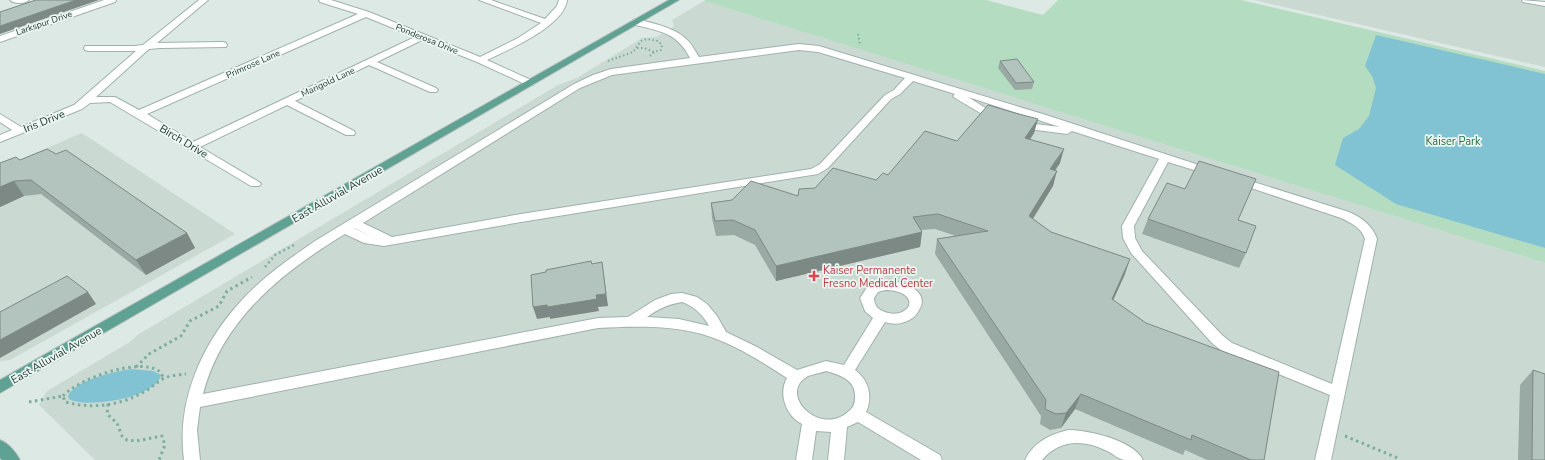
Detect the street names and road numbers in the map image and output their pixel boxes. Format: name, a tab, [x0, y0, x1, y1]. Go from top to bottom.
street label: Larkspur Drive	[14, 8, 74, 38]
street label: Ponderosa Drive	[394, 21, 460, 57]
street label: Primrose Lane	[224, 47, 282, 81]
street label: Marigold Lane	[299, 64, 357, 100]
street label: Iris Drive	[21, 106, 67, 137]
street label: Birch Drive	[157, 121, 211, 162]
street label: East Alluvial Avenue	[289, 162, 385, 227]
street label: East Alluvial Avenue	[8, 323, 104, 388]

